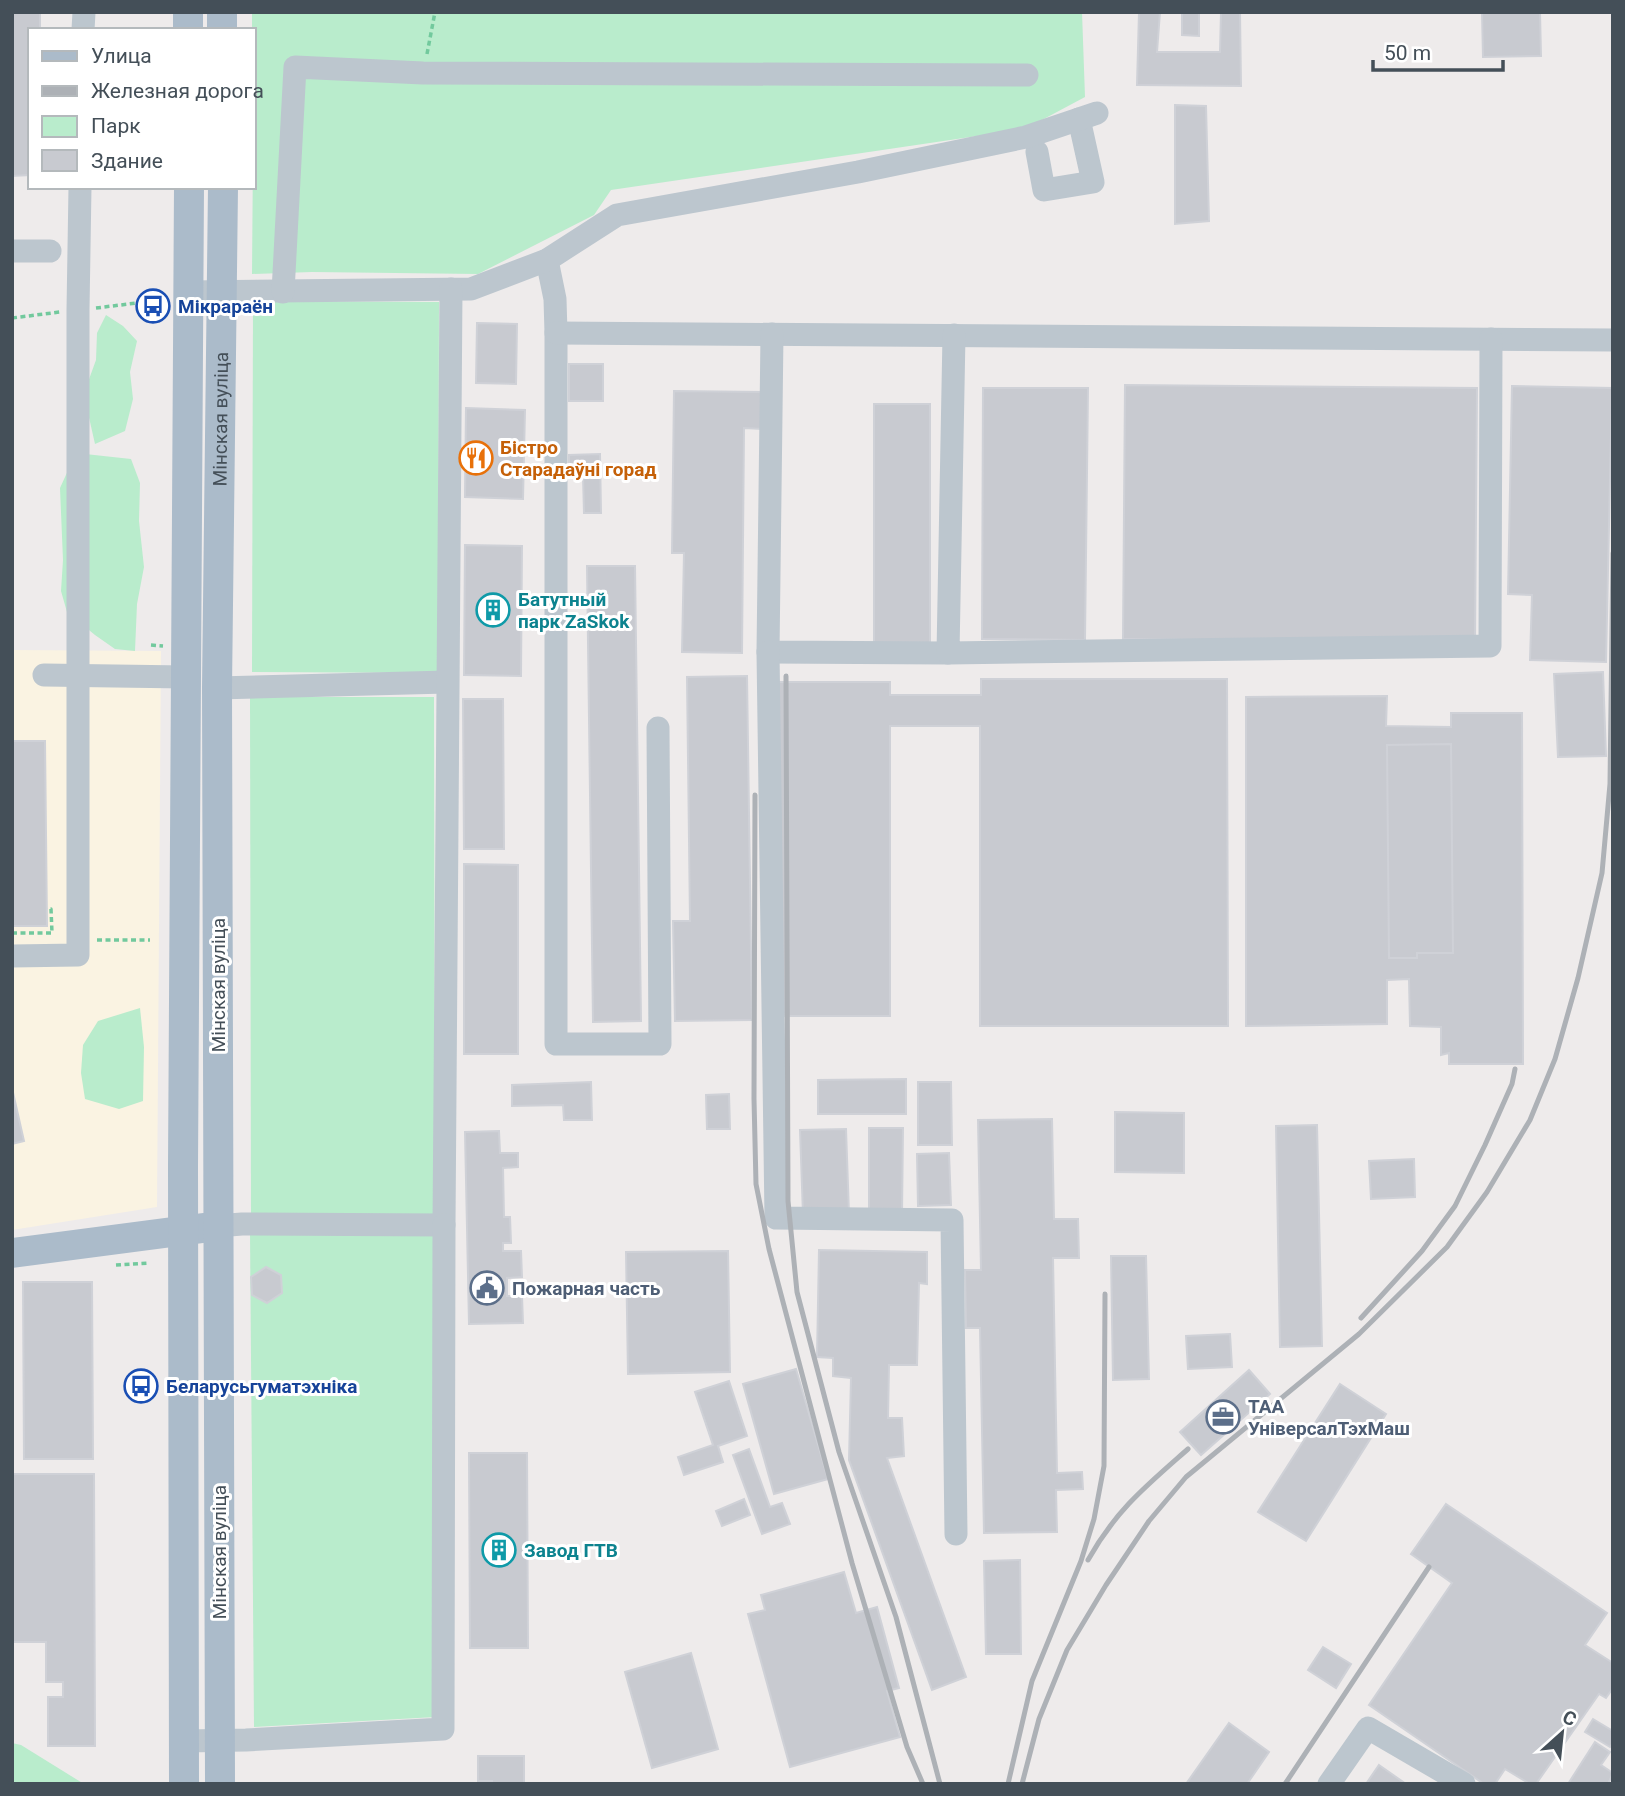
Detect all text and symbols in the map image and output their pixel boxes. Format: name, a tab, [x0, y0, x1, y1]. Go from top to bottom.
legend	[28, 28, 256, 189]
scale bar	[1373, 28, 1502, 72]
text: 50 m	[1384, 41, 1431, 65]
text: Улица	[91, 44, 152, 68]
text: Железная дорога	[91, 79, 264, 103]
text: Парк	[91, 114, 141, 138]
text: Здание	[91, 149, 163, 173]
bus stop icon: Мікрараён	[134, 287, 172, 325]
place label: Мікрараён	[178, 295, 273, 318]
street label: Мінская вуліца	[208, 352, 233, 486]
place label: Бістро Старадаўні горад	[500, 436, 656, 481]
restaurant icon: Бістро Старадаўні горад	[457, 439, 495, 477]
place label: Батутный парк ZaSkok	[518, 588, 630, 633]
building icon: Батутный парк ZaSkok	[474, 591, 512, 629]
street label: Мінская вуліца	[207, 918, 230, 1052]
public building icon: Пожарная часть	[468, 1269, 506, 1307]
place label: Пожарная часть	[512, 1277, 661, 1300]
bus stop icon: Беларусьгуматэхніка	[122, 1367, 160, 1405]
place label: Беларусьгуматэхніка	[166, 1375, 357, 1398]
place label: ТАА УніверсалТэхМаш	[1248, 1395, 1410, 1440]
office icon: ТАА УніверсалТэхМаш	[1204, 1398, 1242, 1436]
street label: Мінская вуліца	[208, 1485, 231, 1619]
building icon: Завод ГТВ	[480, 1531, 518, 1569]
place label: Завод ГТВ	[524, 1539, 618, 1562]
north arrow	[1527, 1698, 1597, 1768]
text: С	[1559, 1705, 1580, 1731]

